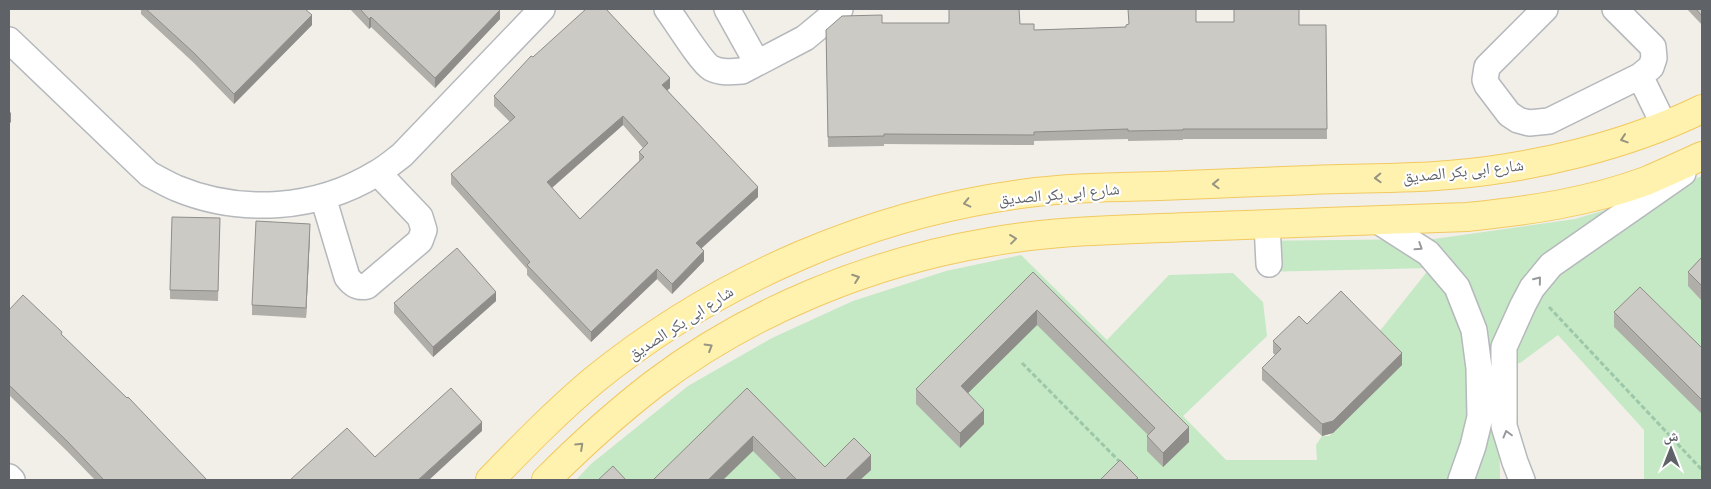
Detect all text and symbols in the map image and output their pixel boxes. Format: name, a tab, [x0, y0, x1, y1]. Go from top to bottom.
one-way arrow	[1621, 133, 1629, 143]
street label: شارع ابى بكر الصديق	[1402, 154, 1525, 188]
one-way arrow	[1374, 172, 1382, 183]
street label: شارع ابى بكر الصديق	[998, 178, 1121, 210]
one-way arrow	[1212, 178, 1220, 189]
one-way arrow	[963, 197, 972, 208]
one-way arrow	[1009, 234, 1017, 245]
one-way arrow	[1414, 241, 1423, 250]
one-way arrow	[851, 274, 859, 284]
one-way arrow	[1533, 277, 1542, 286]
street label: شارع ابى بكر الصديق	[624, 281, 737, 365]
one-way arrow	[704, 344, 713, 354]
north arrow	[1646, 424, 1696, 474]
text: ش	[1664, 427, 1679, 445]
one-way arrow	[1502, 430, 1512, 439]
one-way arrow	[575, 443, 584, 452]

